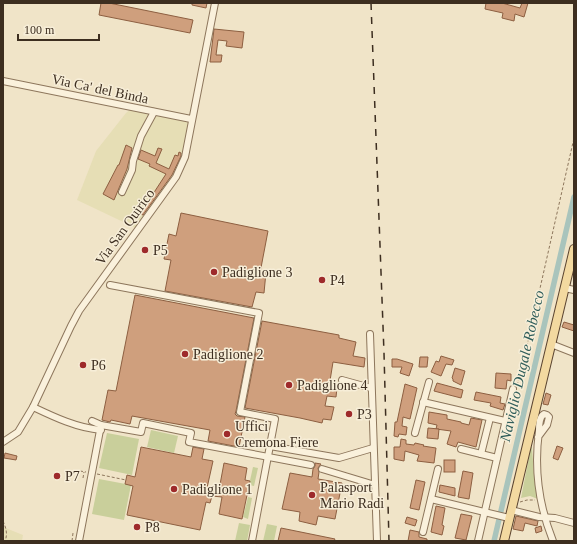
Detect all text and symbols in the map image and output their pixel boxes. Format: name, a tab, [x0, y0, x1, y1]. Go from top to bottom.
scale bar	[18, 16, 99, 42]
text: 100 m	[24, 23, 55, 37]
street label: Via Ca' del Binda	[50, 71, 150, 107]
street label: Via San Quirico	[92, 186, 158, 268]
place label: P5	[153, 243, 168, 258]
marker: P5	[140, 245, 150, 255]
place label: Padiglione 3	[222, 265, 292, 280]
marker: Padiglione 3	[209, 267, 219, 277]
place label: P4	[330, 273, 345, 288]
marker: P4	[317, 275, 327, 285]
water label: Naviglio Dugale Robecco	[497, 288, 547, 444]
place label: Padiglione 2	[193, 347, 263, 362]
marker: Padiglione 2	[180, 349, 190, 359]
place label: P6	[91, 358, 106, 373]
marker: P6	[78, 360, 88, 370]
place label: Padiglione 4	[297, 378, 367, 393]
marker: Padiglione 4	[284, 380, 294, 390]
place label: P3	[357, 407, 372, 422]
marker: P3	[344, 409, 354, 419]
place label: Uffici Cremona Fiere	[235, 419, 319, 450]
marker: Uffici Cremona Fiere	[222, 429, 232, 439]
place label: P7	[65, 469, 80, 484]
marker: P7	[52, 471, 62, 481]
place label: Palasport Mario Radi	[320, 480, 384, 511]
place label: Padiglione 1	[182, 482, 252, 497]
marker: Padiglione 1	[169, 484, 179, 494]
marker: Palasport Mario Radi	[307, 490, 317, 500]
place label: P8	[145, 520, 160, 535]
marker: P8	[132, 522, 142, 532]

